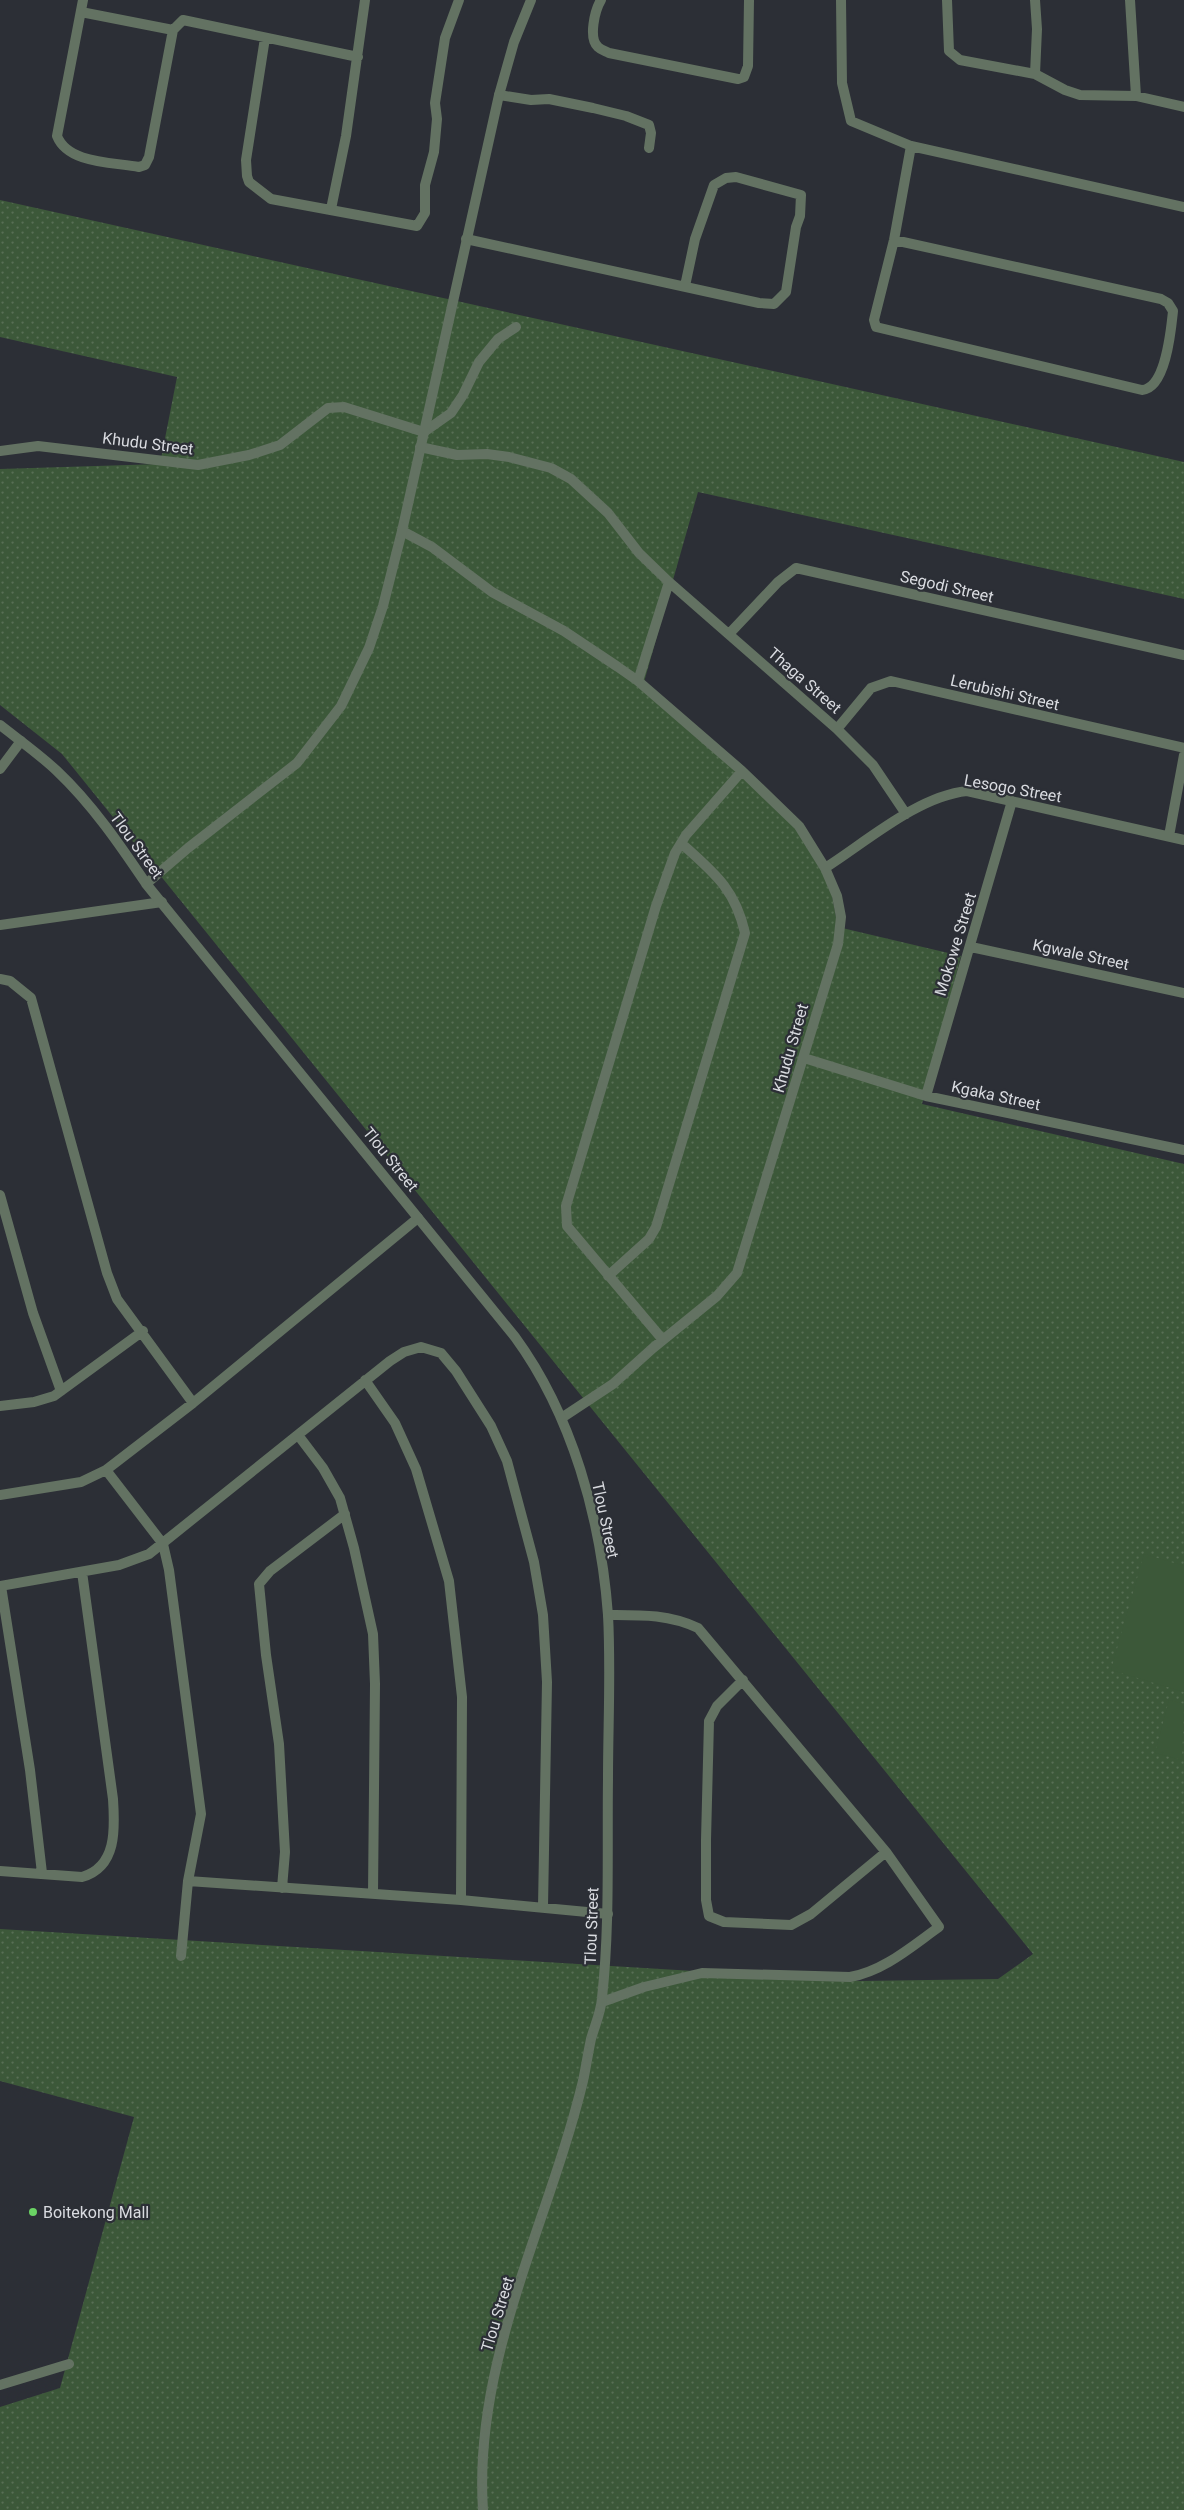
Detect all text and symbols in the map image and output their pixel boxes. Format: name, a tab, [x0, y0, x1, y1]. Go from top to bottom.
street label: Khudu Street	[101, 428, 195, 459]
street label: Segodi Street	[898, 567, 995, 606]
street label: Thaga Street	[764, 643, 845, 717]
street label: Lerubishi Street	[948, 671, 1061, 714]
street label: Lesogo Street	[963, 771, 1063, 806]
street label: Tlou Street	[106, 808, 167, 882]
street label: Mokowe Street	[931, 890, 980, 998]
street label: Kgwale Street	[1031, 935, 1131, 974]
street label: Khudu Street	[769, 1001, 812, 1095]
street label: Kgaka Street	[950, 1077, 1042, 1114]
street label: Tlou Street	[359, 1123, 422, 1195]
street label: Tlou Street	[588, 1480, 623, 1560]
street label: Tlou Street	[581, 1887, 602, 1965]
place label: Boitekong Mall	[43, 2203, 149, 2222]
marker: Boitekong Mall	[27, 2206, 39, 2218]
street label: Tlou Street	[477, 2274, 518, 2354]

